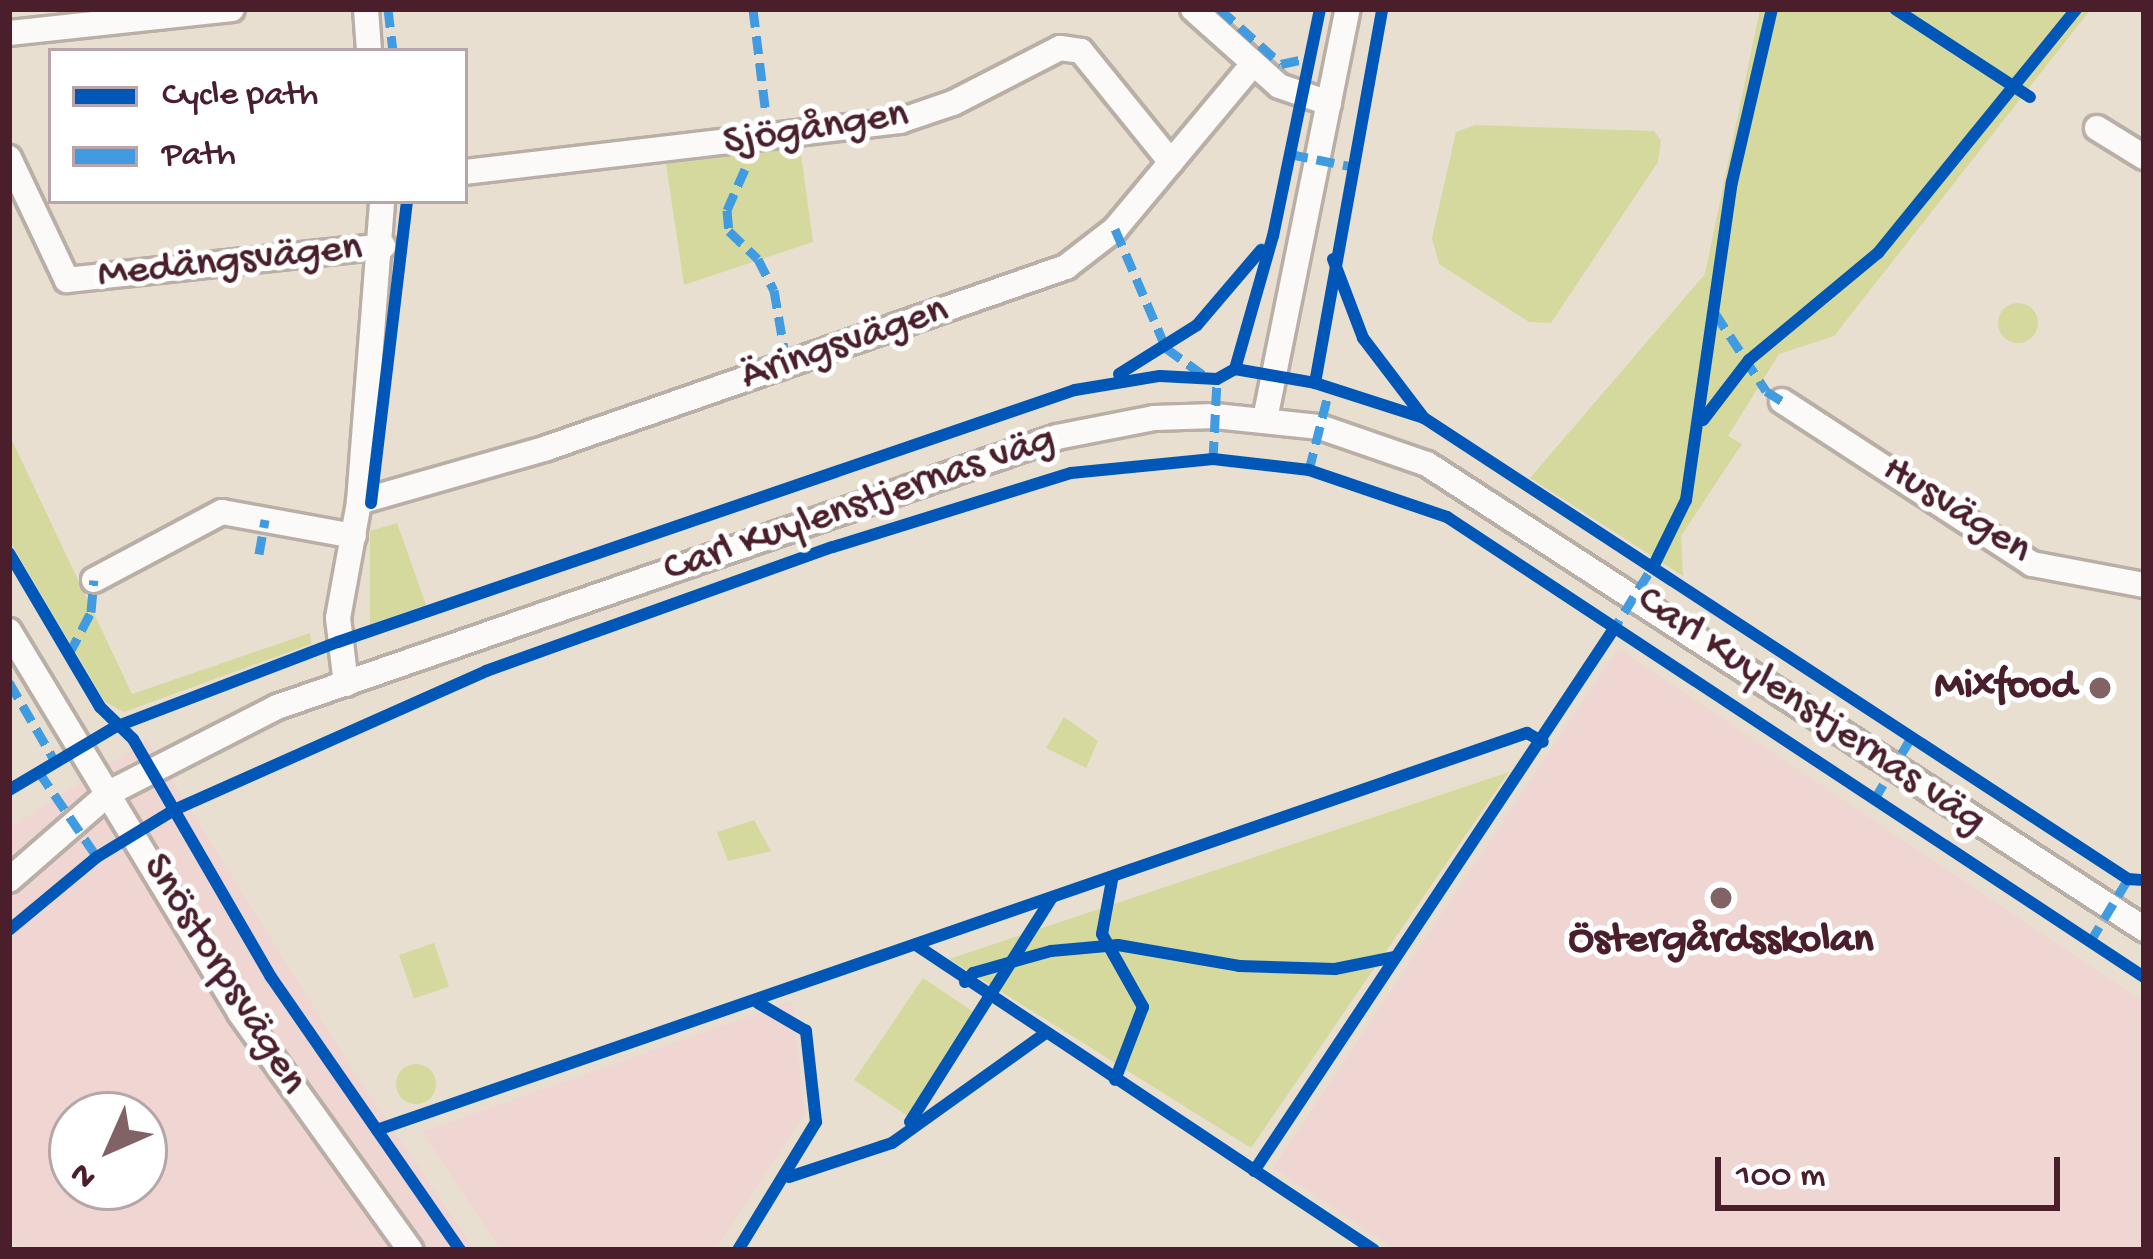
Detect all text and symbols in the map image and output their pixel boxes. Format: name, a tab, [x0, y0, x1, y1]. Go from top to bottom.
legend	[48, 48, 468, 204]
text: Cycle path	[162, 75, 318, 118]
street label: Sjögången	[720, 91, 912, 169]
text: Path	[162, 135, 236, 178]
street label: Medängsvägen	[95, 224, 365, 302]
street label: Äringsvägen	[735, 286, 955, 404]
street label: Carl Kuylenstjernas väg	[658, 415, 1062, 597]
street label: Husvägen	[1872, 446, 2040, 576]
street label: Carl Kuylenstjernas väg	[1626, 576, 1994, 848]
place label: Mixfood	[1935, 663, 2076, 713]
marker: Mixfood	[2087, 675, 2113, 701]
street label: Snöstorpsvägen	[129, 845, 317, 1105]
marker: Östergårdsskolan	[1708, 885, 1734, 911]
place label: Östergårdsskolan	[1568, 917, 1874, 967]
north arrow	[48, 1091, 168, 1211]
scale bar	[1721, 1133, 2066, 1207]
text: N	[64, 1153, 106, 1195]
text: 100 m	[1736, 1156, 1826, 1199]

